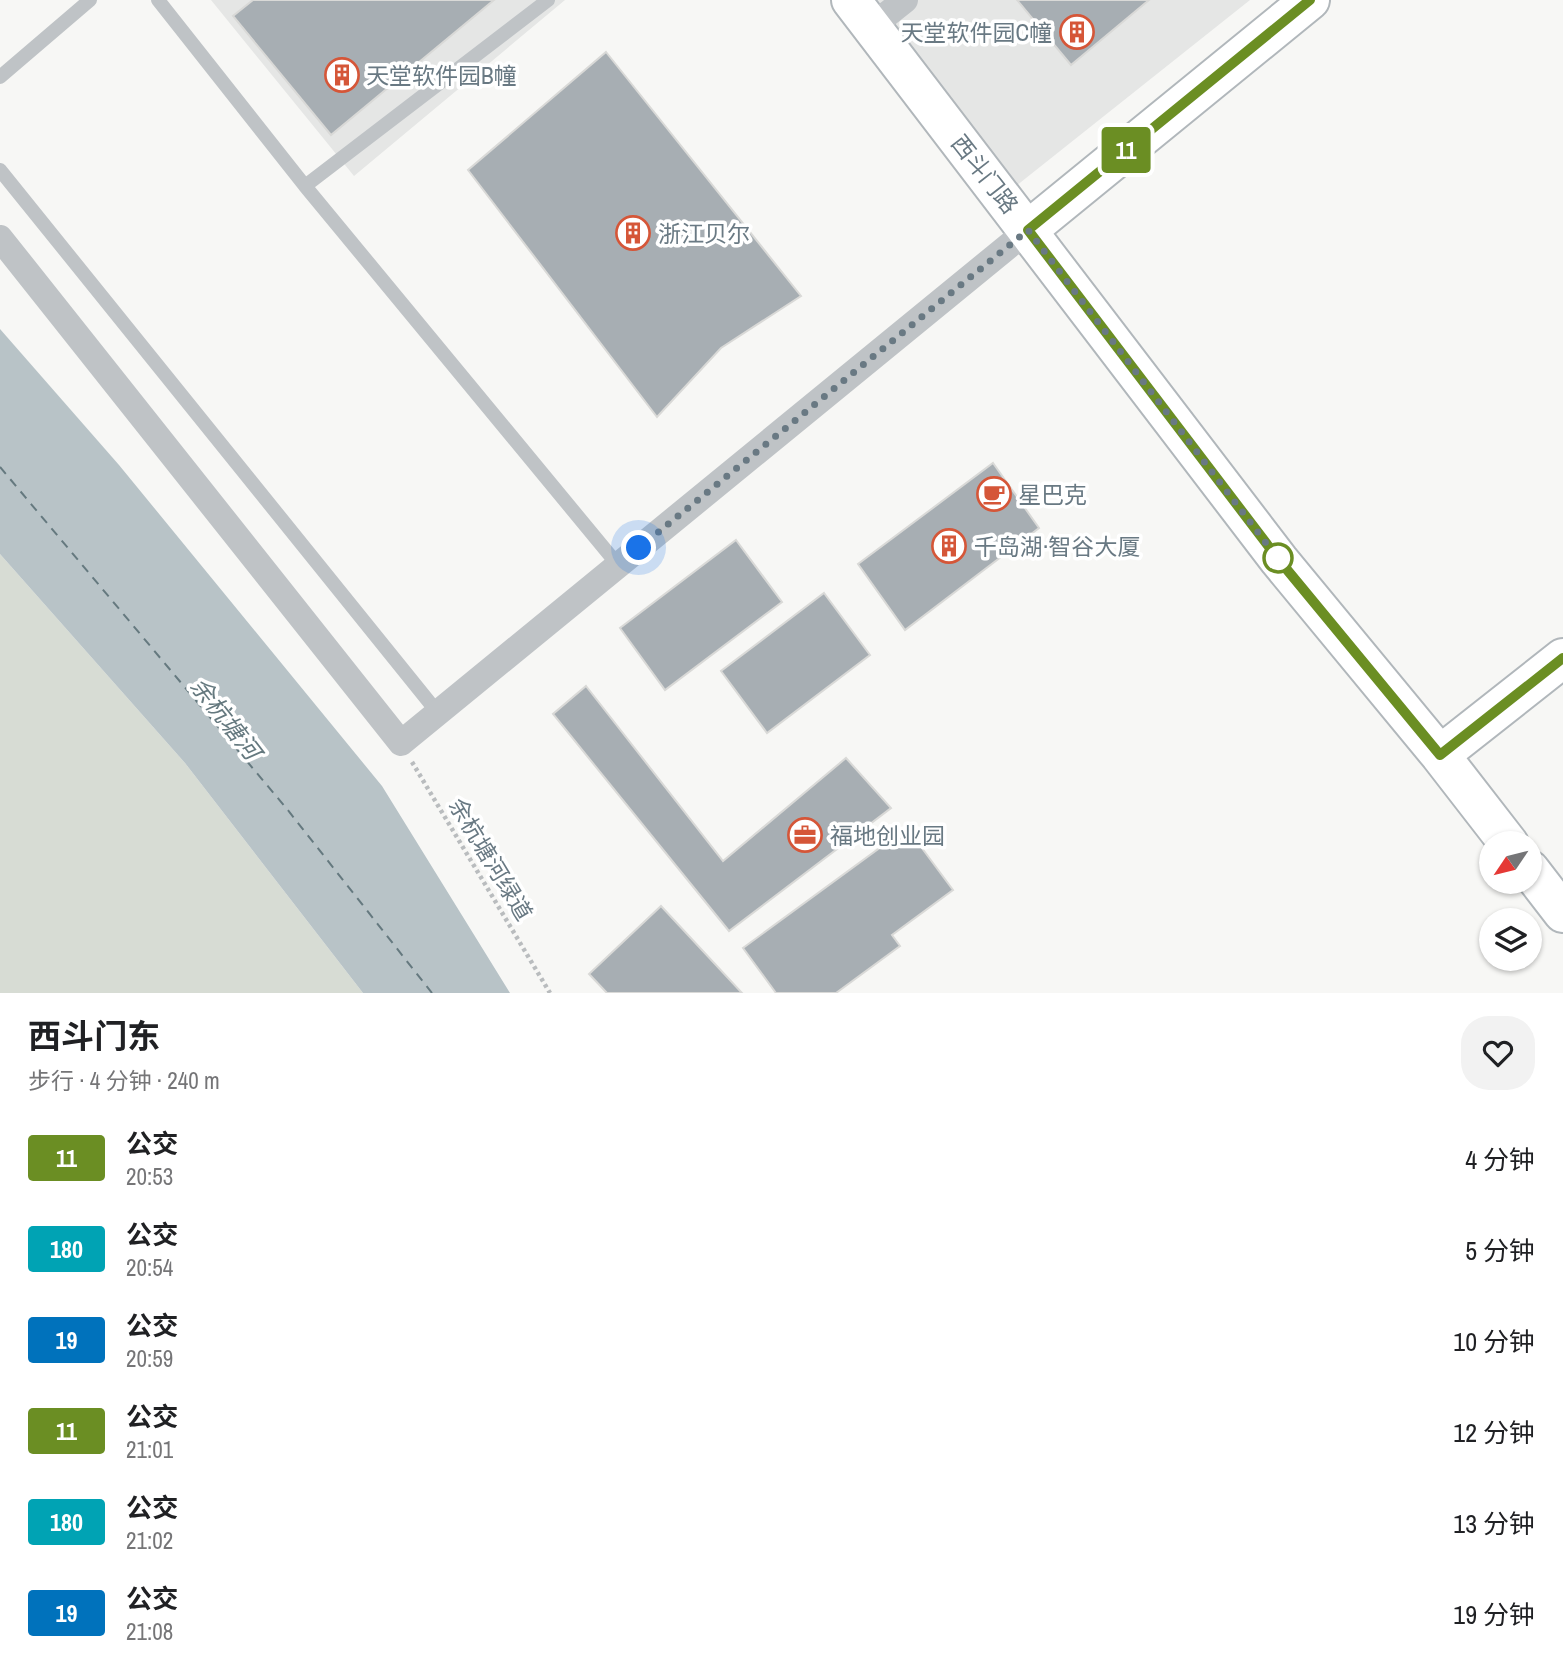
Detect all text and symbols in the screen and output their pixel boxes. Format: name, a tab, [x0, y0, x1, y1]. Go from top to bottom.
building icon: 天堂软件园C幢	[1058, 13, 1096, 51]
place label: 天堂软件园C幢	[900, 17, 1052, 48]
building icon: 天堂软件园B幢	[323, 56, 361, 94]
place label: 天堂软件园B幢	[366, 60, 517, 91]
line badge: 11	[1094, 127, 1158, 173]
street label: 西斗门路	[944, 128, 1026, 220]
text: 11	[1116, 134, 1136, 166]
building icon: 浙江贝尔	[614, 214, 652, 252]
place label: 浙江贝尔	[658, 218, 750, 249]
cafe icon: 星巴克	[975, 475, 1013, 513]
place label: 星巴克	[1018, 479, 1087, 510]
building icon: 千岛湖·智谷大厦	[930, 527, 968, 565]
your location	[621, 530, 656, 565]
place label: 千岛湖·智谷大厦	[974, 531, 1140, 562]
unlabelled marker	[1263, 543, 1293, 573]
water label: 余杭塘河	[184, 670, 271, 769]
street label: 余杭塘河绿道	[442, 792, 540, 926]
office icon: 福地创业园	[786, 816, 824, 854]
place label: 福地创业园	[830, 820, 945, 851]
north arrow	[1479, 831, 1542, 894]
map controls	[1479, 831, 1542, 971]
button: layers	[1479, 908, 1542, 971]
text: 西斗门东	[28, 1014, 160, 1058]
button: heart	[1461, 1016, 1535, 1090]
text: 步行 · 4 分钟 · 240 m	[28, 1065, 220, 1096]
text: 公交	[126, 1126, 178, 1161]
text: 11	[56, 1142, 77, 1174]
text: 4 分钟	[1465, 1142, 1535, 1177]
text: 20:53	[126, 1161, 173, 1192]
text: 公交	[126, 1217, 178, 1252]
text: 180	[50, 1233, 83, 1265]
text: 5 分钟	[1465, 1233, 1535, 1268]
text: 20:54	[126, 1252, 173, 1283]
text: 公交	[126, 1308, 178, 1343]
text: 19	[56, 1324, 77, 1356]
text: 10 分钟	[1453, 1324, 1535, 1359]
text: 20:59	[126, 1343, 173, 1374]
text: 公交	[126, 1399, 178, 1434]
text: 11	[56, 1415, 77, 1447]
text: 12 分钟	[1453, 1415, 1535, 1450]
text: 21:01	[126, 1434, 173, 1465]
text: 公交	[126, 1490, 178, 1525]
text: 180	[50, 1506, 83, 1538]
text: 13 分钟	[1453, 1506, 1535, 1541]
text: 21:02	[126, 1525, 173, 1556]
text: 公交	[126, 1581, 178, 1616]
text: 19	[56, 1597, 77, 1629]
text: 19 分钟	[1453, 1597, 1535, 1632]
text: 21:08	[126, 1616, 173, 1647]

